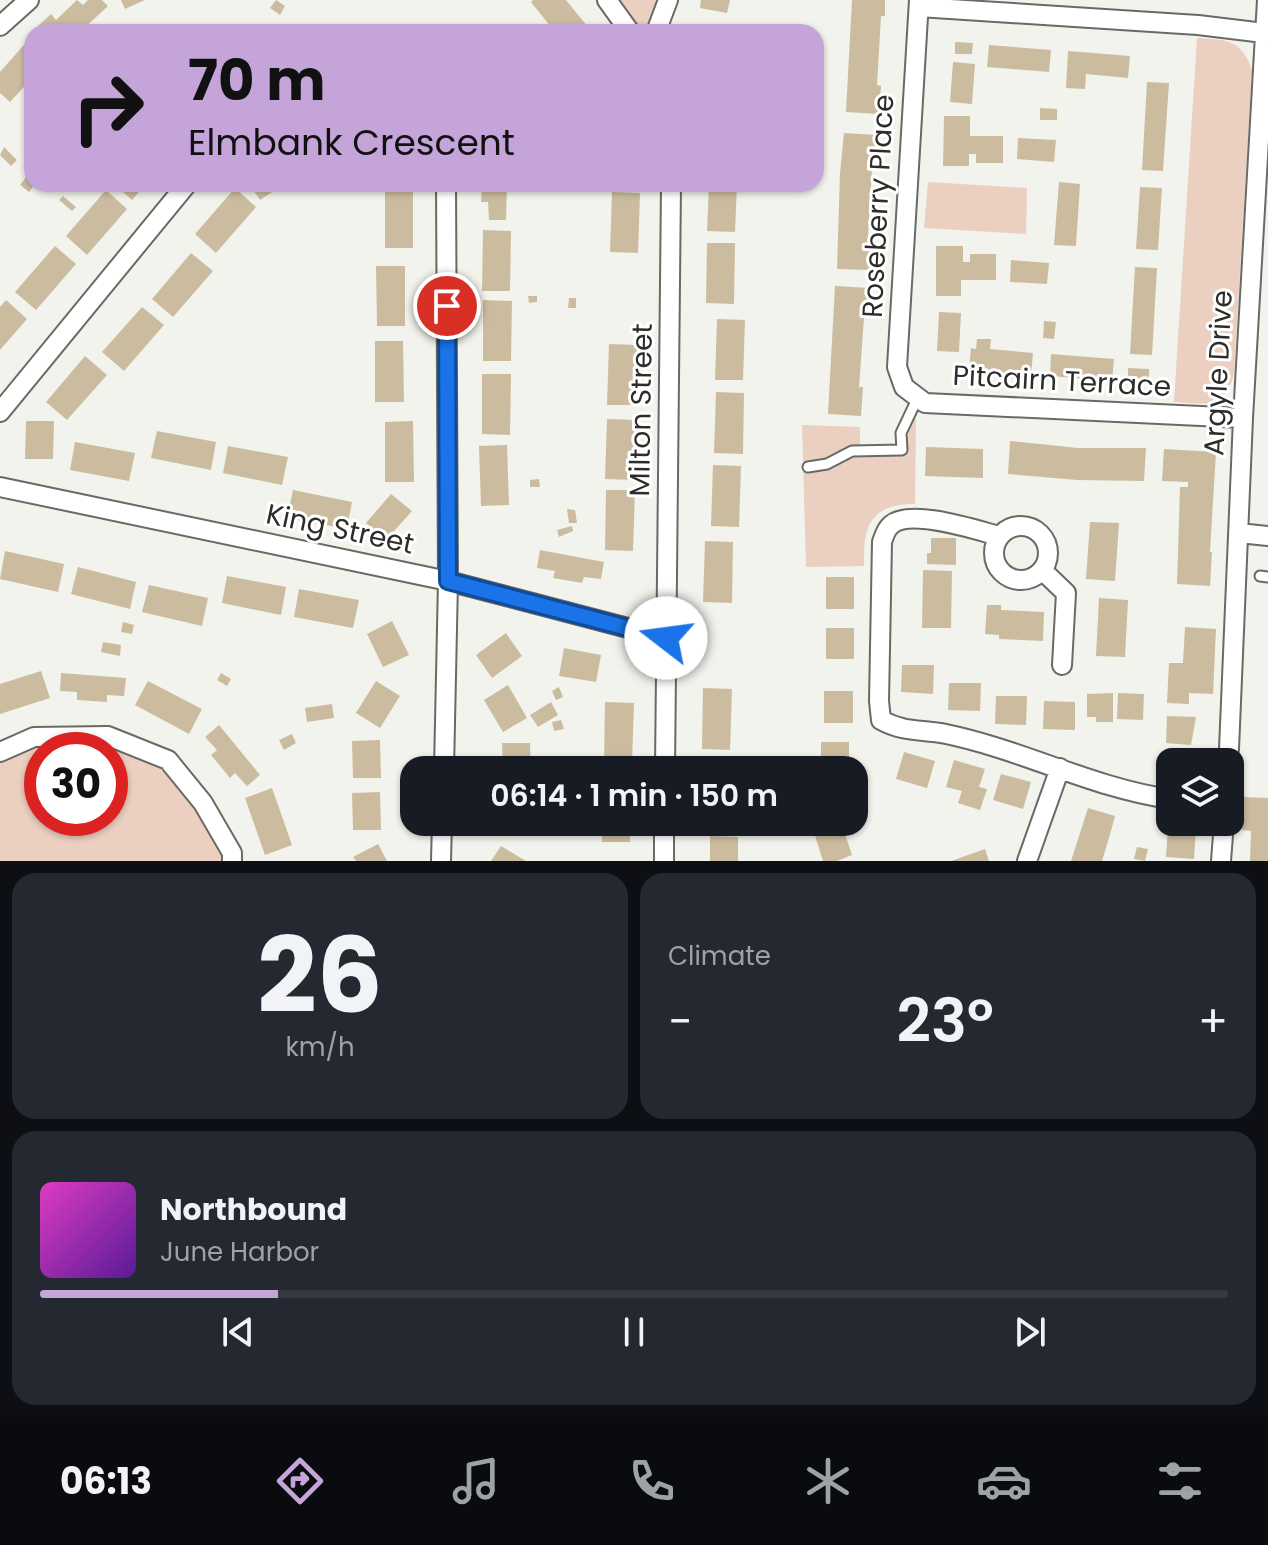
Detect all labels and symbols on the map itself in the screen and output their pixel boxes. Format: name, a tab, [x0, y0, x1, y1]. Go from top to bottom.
street label: Roseberry Place	[853, 93, 903, 319]
pin	[413, 272, 481, 340]
street label: Argyle Drive	[1194, 289, 1242, 457]
street label: Milton Street	[620, 323, 662, 497]
street label: Pitcairn Terrace	[952, 356, 1172, 406]
street label: King Street	[263, 494, 417, 564]
position arrow	[624, 596, 708, 680]
speed limit sign: 30	[24, 732, 128, 836]

